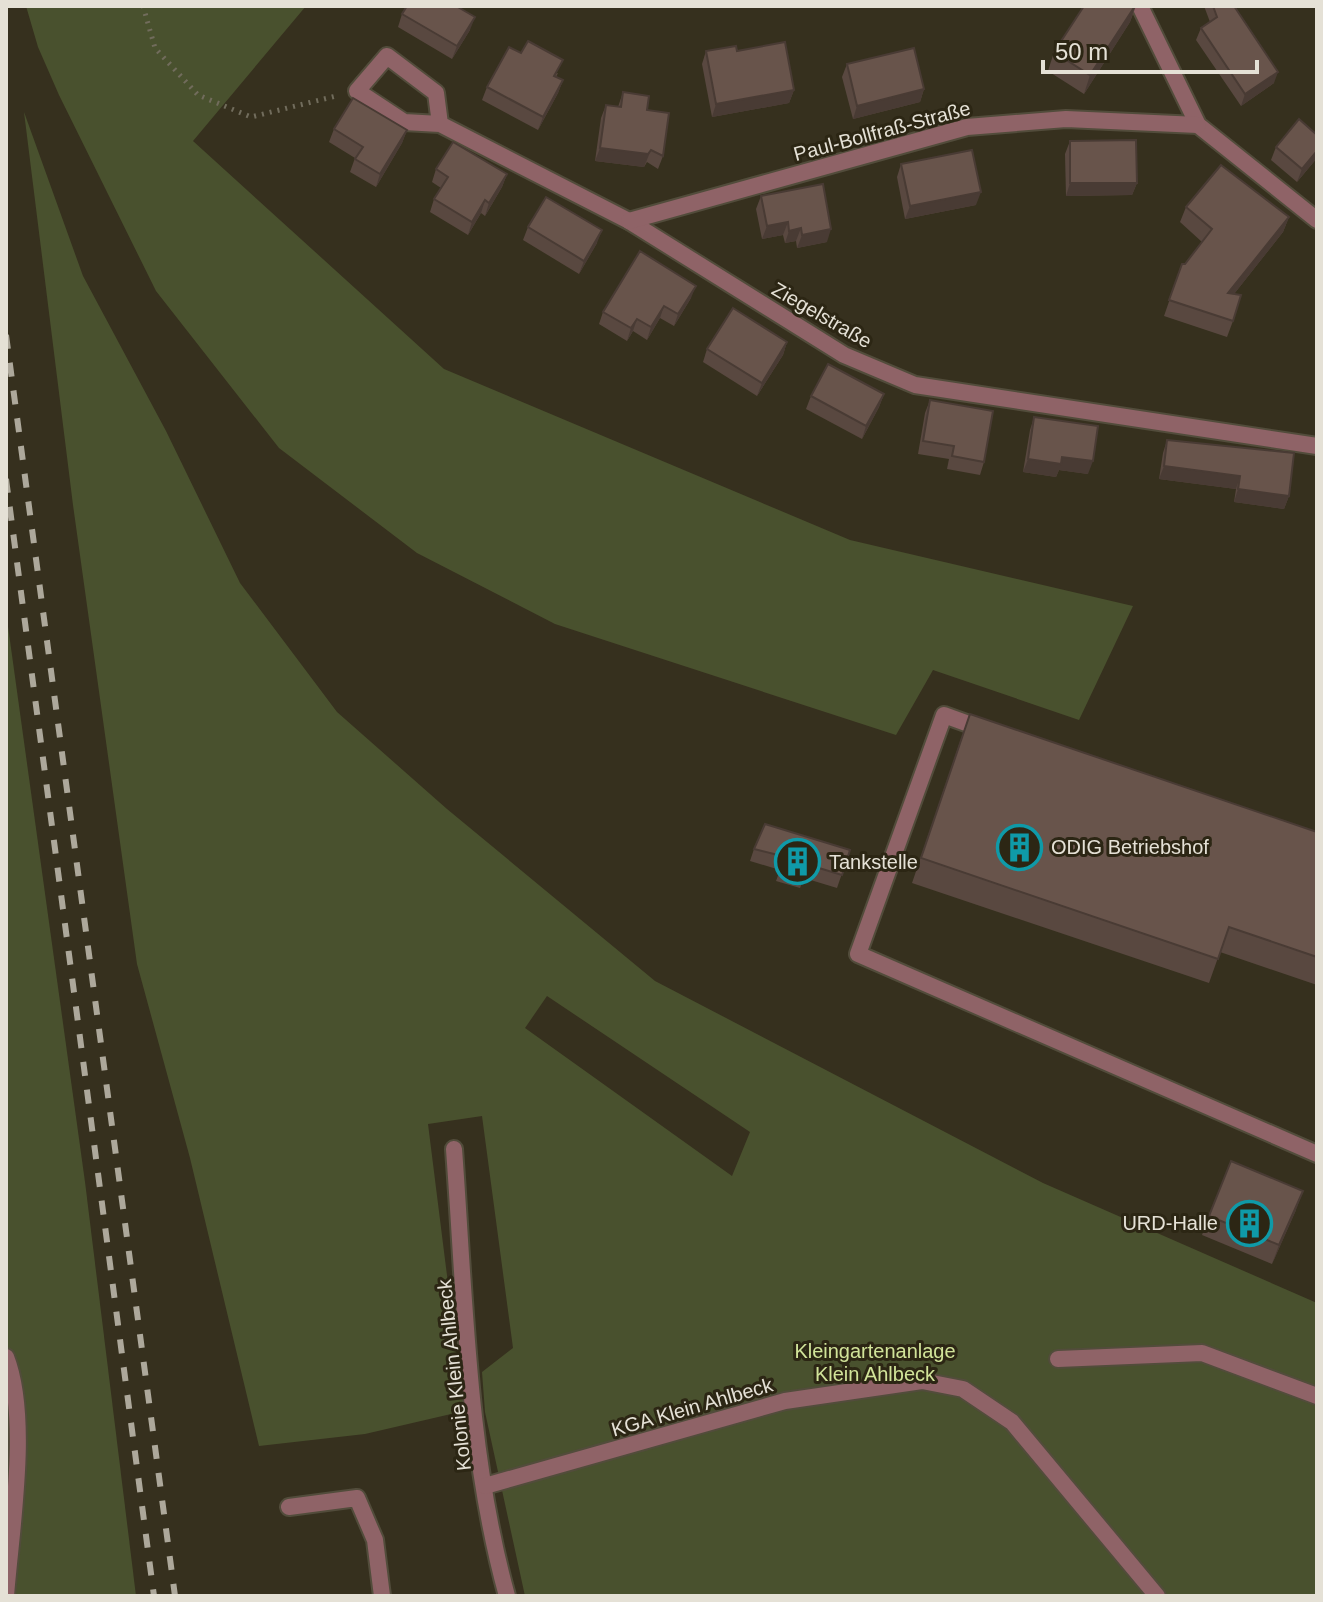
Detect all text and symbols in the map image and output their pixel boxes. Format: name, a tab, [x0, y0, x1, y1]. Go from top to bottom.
scale bar	[1043, 24, 1257, 74]
text: 50 m	[1055, 38, 1108, 65]
street label: Paul-Bollfraß-Straße	[791, 97, 973, 165]
street label: Ziegelstraße	[768, 278, 876, 352]
building icon: ODIG Betriebshof	[996, 823, 1044, 871]
place label: ODIG Betriebshof	[1051, 836, 1209, 858]
building icon: Tankstelle	[774, 838, 822, 886]
place label: Tankstelle	[829, 851, 918, 873]
building icon: URD-Halle	[1225, 1199, 1273, 1247]
place label: URD-Halle	[1122, 1212, 1218, 1234]
street label: Kolonie Klein Ahlbeck	[433, 1277, 475, 1472]
park label: Kleingartenanlage Klein Ahlbeck	[794, 1340, 956, 1385]
street label: KGA Klein Ahlbeck	[609, 1373, 776, 1441]

